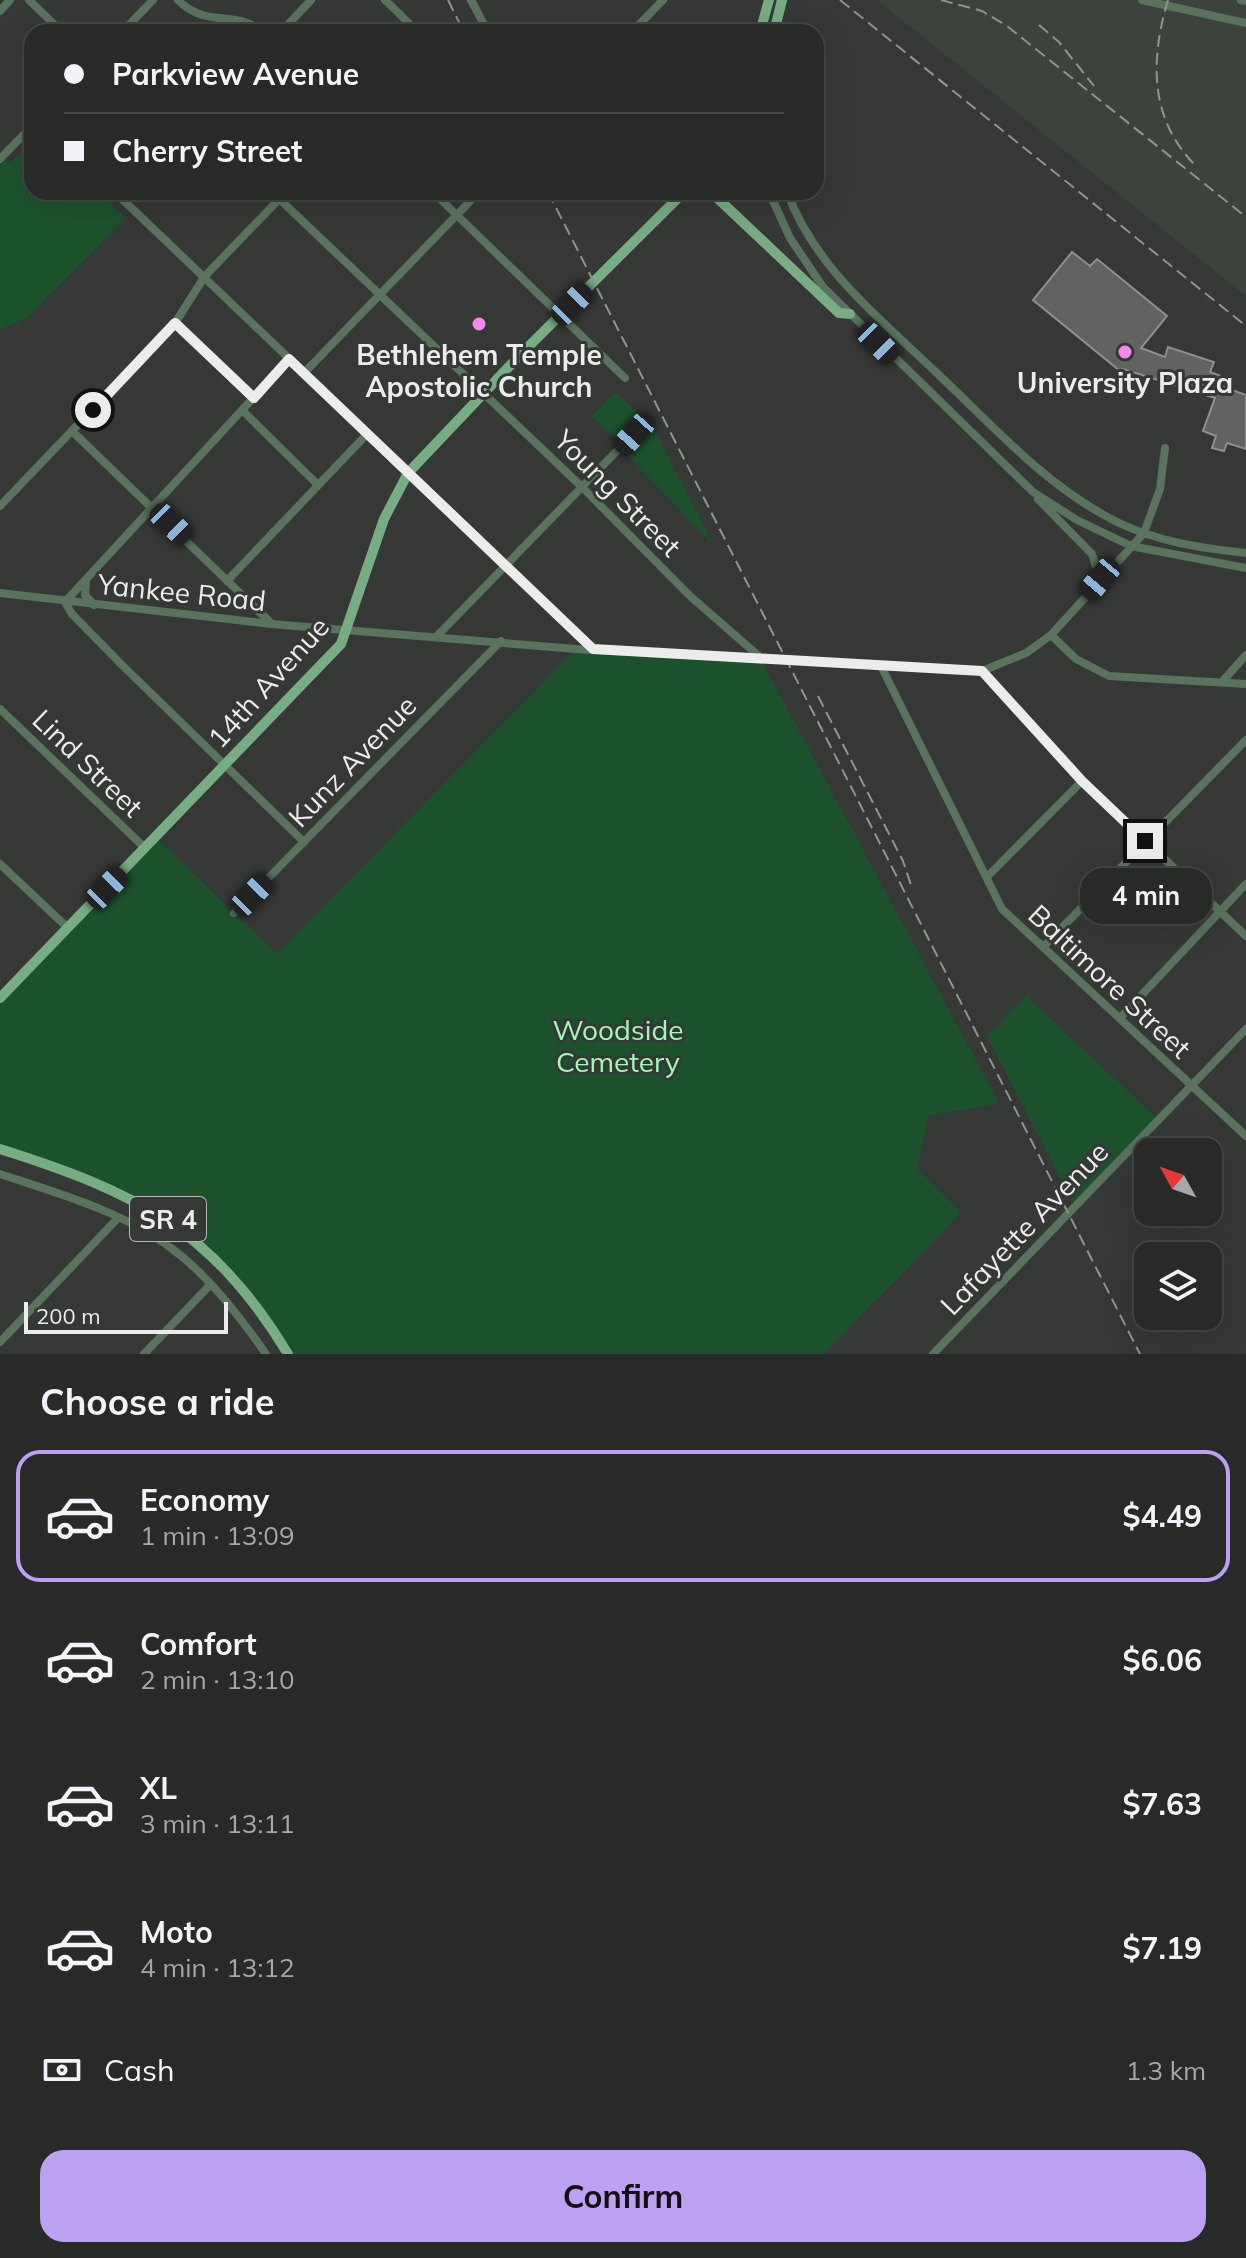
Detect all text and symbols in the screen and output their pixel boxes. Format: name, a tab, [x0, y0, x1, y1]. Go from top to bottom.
text: Parkview Avenue	[112, 55, 359, 93]
text: Cherry Street	[112, 132, 302, 170]
car	[547, 278, 597, 330]
marker: Bethlehem Temple Apostolic Church	[470, 315, 488, 333]
car	[853, 318, 903, 368]
place label: Bethlehem Temple Apostolic Church	[356, 337, 602, 404]
marker: University Plaza	[1116, 343, 1134, 361]
place label: University Plaza	[1017, 365, 1233, 400]
route start	[75, 392, 111, 428]
car	[609, 408, 659, 460]
street label: Young Street	[547, 422, 689, 564]
car	[145, 499, 197, 549]
car	[1075, 553, 1125, 605]
street label: Yankee Road	[95, 566, 268, 618]
street label: 14th Avenue	[200, 609, 336, 755]
street label: Kunz Avenue	[281, 688, 423, 834]
street label: Lind Street	[26, 702, 151, 824]
route end	[1127, 823, 1163, 859]
car	[82, 862, 132, 914]
car	[227, 869, 277, 921]
callout: 4 min	[1079, 869, 1211, 925]
text: 4 min	[1112, 879, 1180, 912]
street label: Baltimore Street	[1021, 897, 1199, 1065]
park label: Woodside Cemetery	[553, 1012, 683, 1079]
street label: Lafayette Avenue	[933, 1134, 1115, 1322]
north arrow	[1134, 1138, 1222, 1226]
map controls	[1134, 1138, 1222, 1330]
road number: SR 4	[130, 1197, 206, 1241]
button: layers	[1134, 1242, 1222, 1330]
scale bar	[24, 1298, 228, 1334]
text: 200 m	[36, 1302, 101, 1330]
text: Choose a ride	[40, 1379, 274, 1424]
icon: car	[44, 1480, 116, 1552]
text: Economy	[140, 1481, 269, 1519]
text: $4.49	[1123, 1497, 1202, 1535]
text: 1 min · 13:09	[140, 1519, 295, 1552]
icon: car	[44, 1624, 116, 1696]
text: Comfort	[140, 1625, 257, 1663]
text: $6.06	[1123, 1641, 1202, 1679]
text: 2 min · 13:10	[140, 1663, 295, 1696]
icon: car	[44, 1768, 116, 1840]
text: XL	[140, 1769, 177, 1807]
text: $7.63	[1123, 1785, 1202, 1823]
text: 3 min · 13:11	[140, 1807, 295, 1840]
icon: car	[44, 1912, 116, 1984]
text: Moto	[140, 1913, 213, 1951]
text: $7.19	[1123, 1929, 1202, 1967]
text: 4 min · 13:12	[140, 1951, 295, 1984]
icon: cash	[40, 2048, 84, 2092]
text: Cash	[104, 2051, 175, 2089]
text: 1.3 km	[1126, 2054, 1206, 2087]
button: Confirm	[40, 2150, 1206, 2242]

